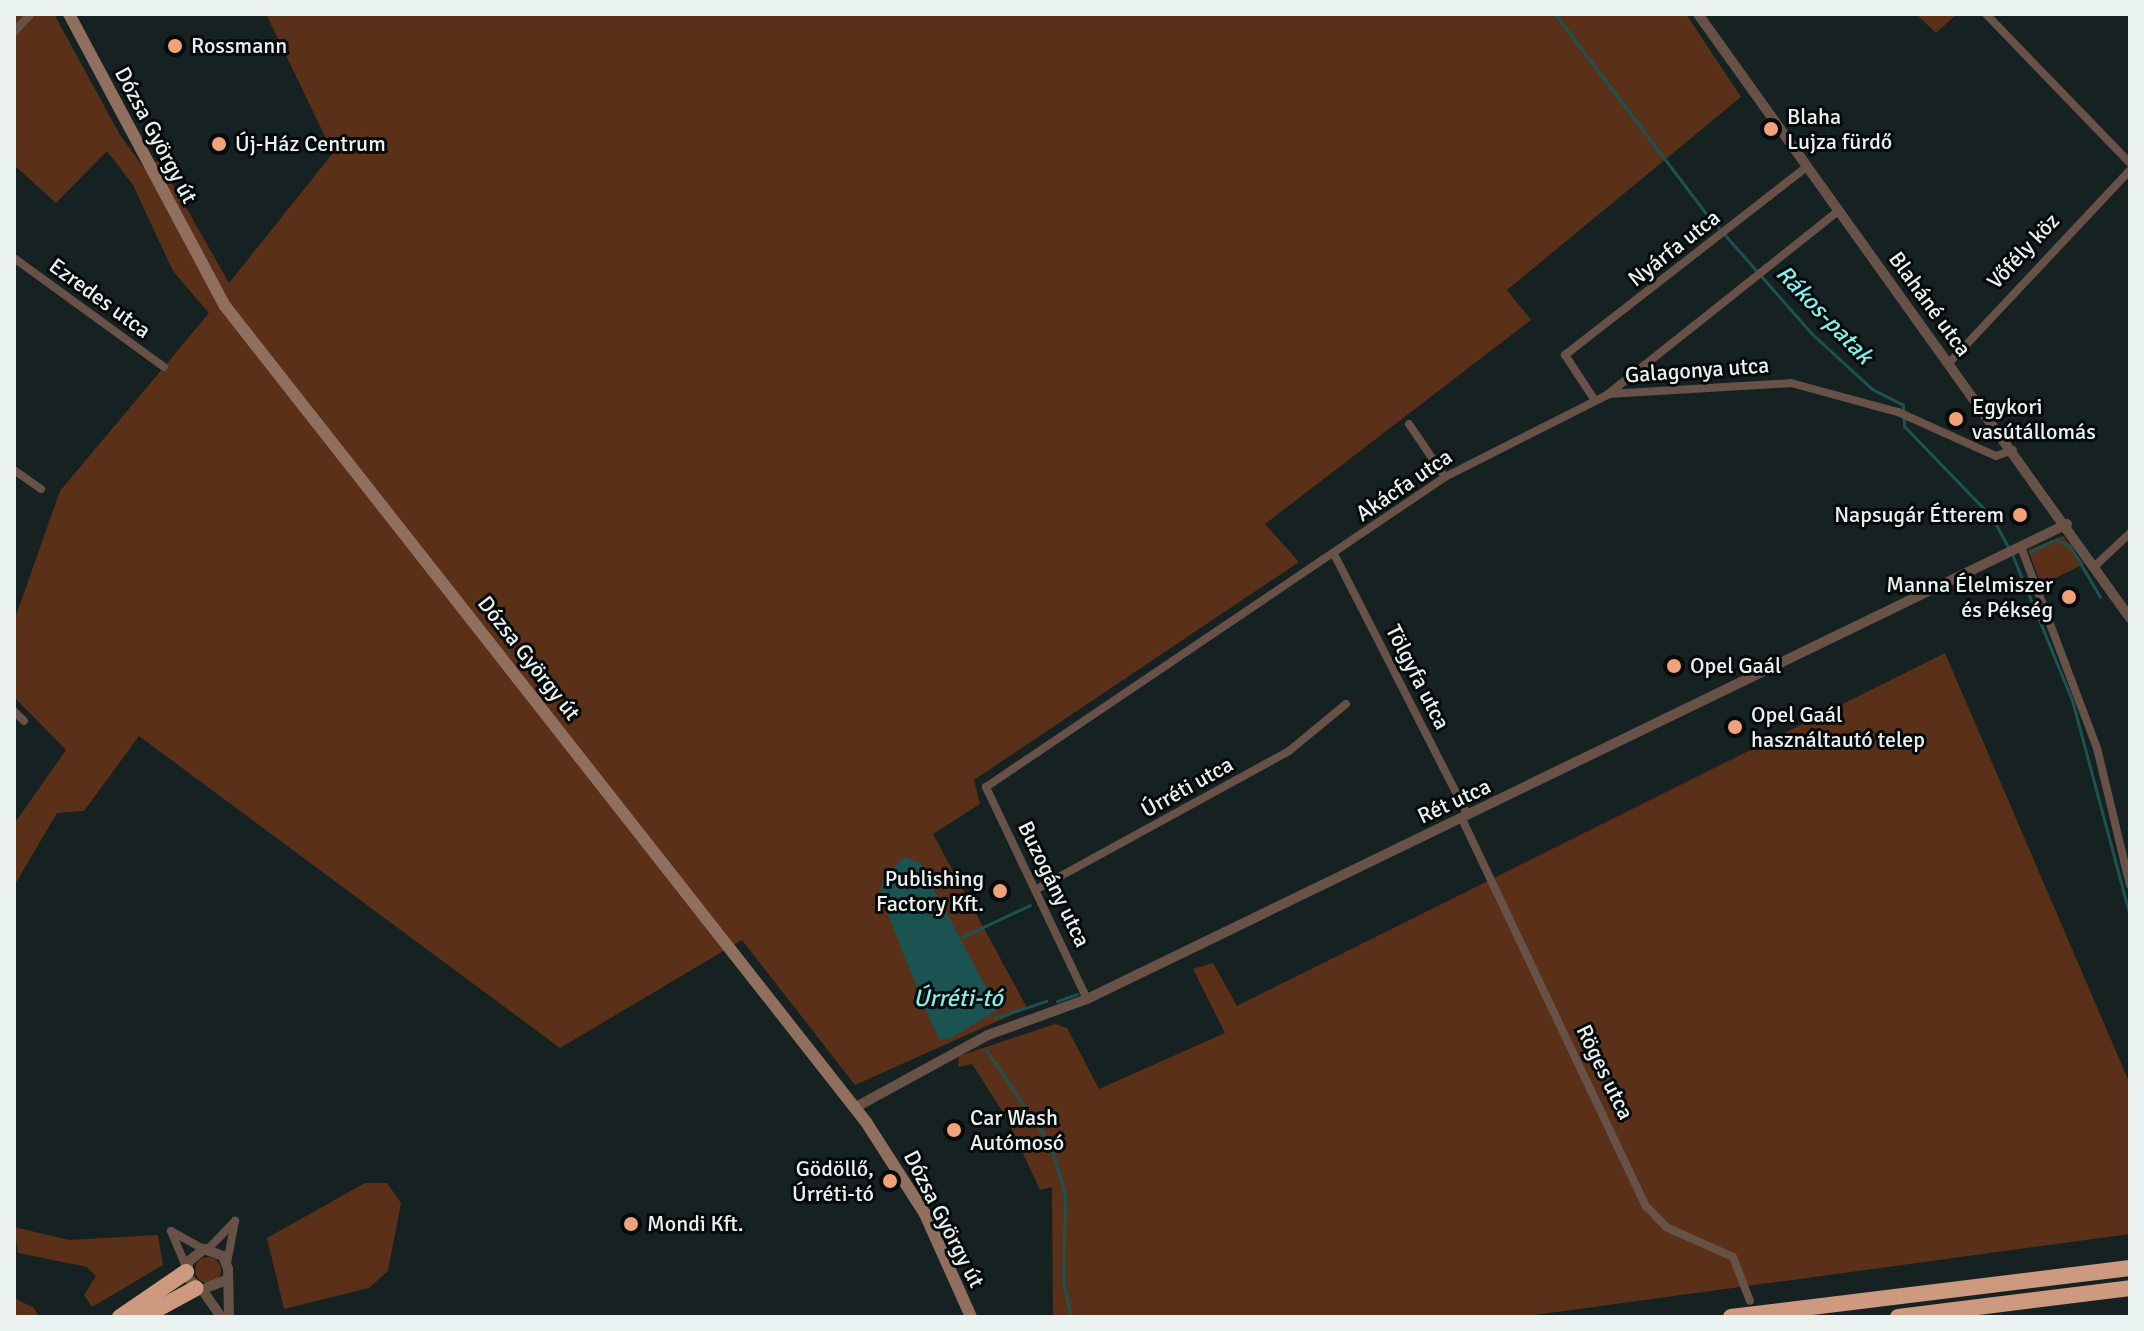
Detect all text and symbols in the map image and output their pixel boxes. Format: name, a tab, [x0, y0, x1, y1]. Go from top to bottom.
place label: Rossmann	[191, 33, 287, 59]
marker: Rossmann	[166, 37, 184, 55]
street label: Dózsa György út	[109, 62, 203, 208]
place label: Blaha Lujza fürdő	[1787, 103, 1892, 154]
marker: Blaha Lujza fürdő	[1762, 120, 1780, 138]
place label: Új-Ház Centrum	[235, 131, 386, 157]
marker: Új-Ház Centrum	[210, 135, 228, 153]
street label: Nyárfa utca	[1623, 204, 1725, 292]
street label: Vőfély köz	[1981, 208, 2065, 294]
street label: Blaháné utca	[1883, 246, 1977, 362]
street label: Ezredes utca	[44, 252, 156, 344]
water label: Rákos-patak	[1770, 259, 1878, 371]
street label: Galagonya utca	[1624, 352, 1770, 388]
place label: Egykori vasútállomás	[1972, 393, 2096, 444]
marker: Egykori vasútállomás	[1947, 410, 1965, 428]
street label: Akácfa utca	[1351, 443, 1457, 527]
place label: Napsugár Étterem	[1834, 502, 2004, 528]
marker: Napsugár Étterem	[2011, 506, 2029, 524]
place label: Manna Élelmiszer és Pékség	[1886, 571, 2053, 622]
marker: Manna Élelmiszer és Pékség	[2060, 588, 2078, 606]
street label: Dózsa György út	[472, 591, 586, 725]
street label: Tölgyfa utca	[1380, 620, 1456, 734]
place label: Opel Gaál	[1690, 653, 1781, 679]
marker: Opel Gaál	[1665, 657, 1683, 675]
place label: Opel Gaál használtautó telep	[1751, 701, 1925, 752]
marker: Opel Gaál használtautó telep	[1726, 718, 1744, 736]
street label: Úrréti utca	[1136, 751, 1238, 823]
street label: Rét utca	[1413, 773, 1495, 829]
street label: Buzogány utca	[1012, 817, 1096, 951]
place label: Publishing Factory Kft.	[876, 865, 984, 916]
marker: Publishing Factory Kft.	[991, 882, 1009, 900]
water label: Úrréti-tó	[913, 985, 1003, 1013]
street label: Röges utca	[1571, 1020, 1639, 1124]
place label: Car Wash Autómosó	[970, 1104, 1064, 1156]
marker: Car Wash Autómosó	[945, 1121, 963, 1139]
street label: Dózsa György út	[898, 1146, 990, 1292]
place label: Gödöllő, Úrréti-tó	[792, 1155, 874, 1206]
marker: Gödöllő, Úrréti-tó	[881, 1172, 899, 1190]
place label: Mondi Kft.	[647, 1211, 744, 1237]
marker: Mondi Kft.	[622, 1215, 640, 1233]

